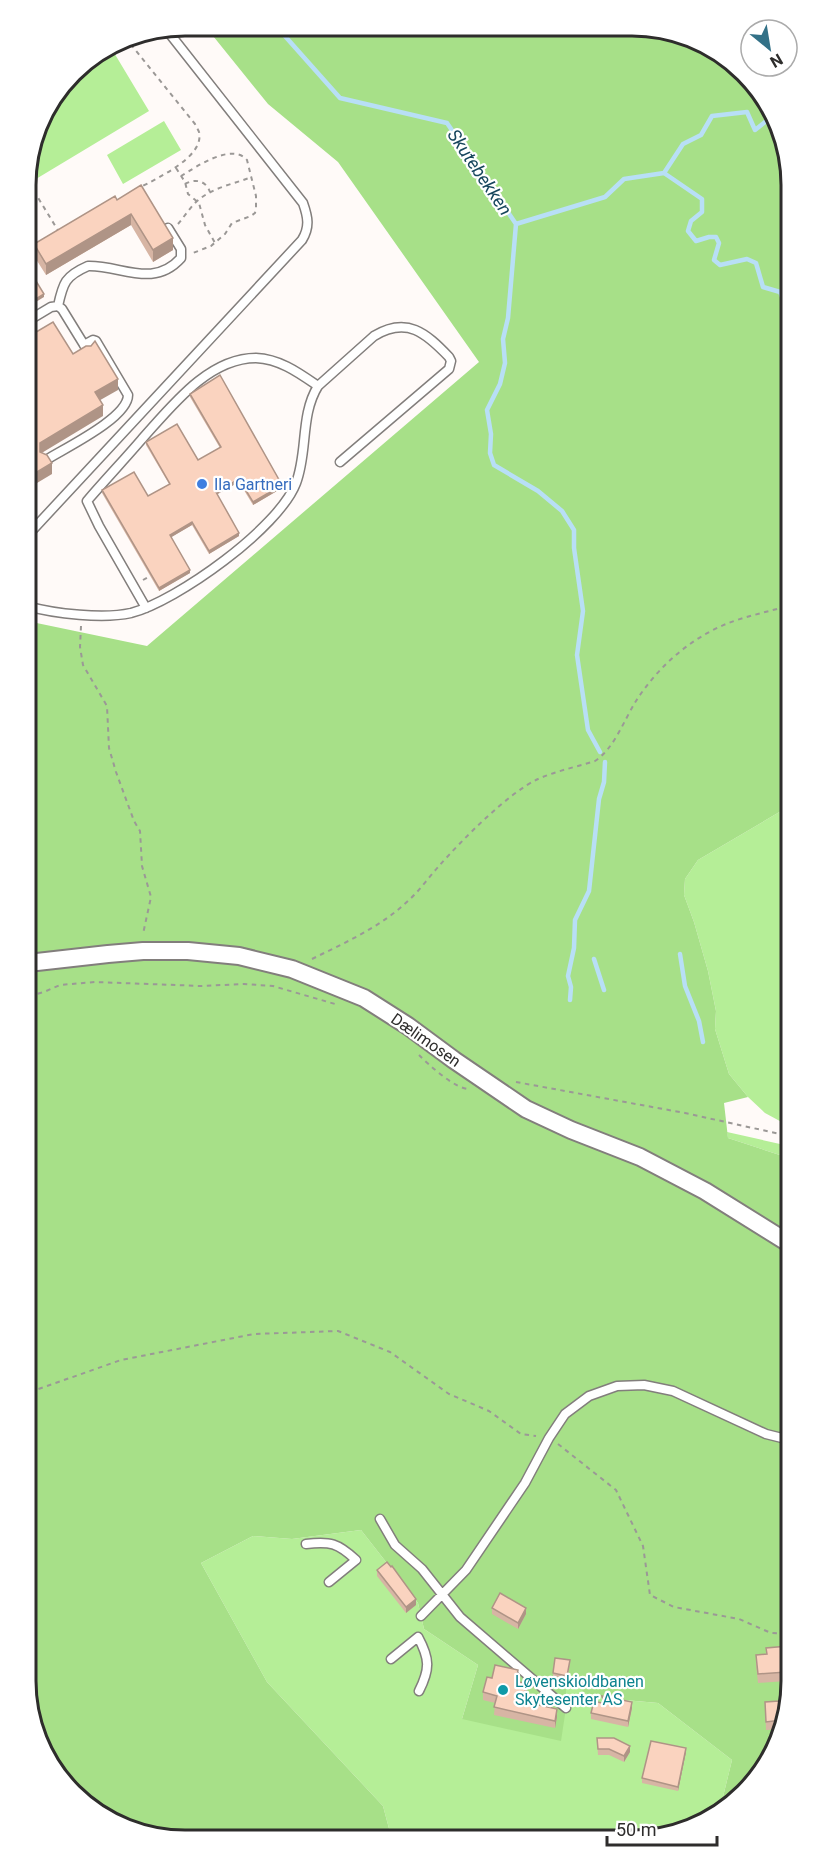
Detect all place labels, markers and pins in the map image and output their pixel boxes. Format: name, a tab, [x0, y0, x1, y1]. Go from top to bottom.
place label: Ila Gartneri	[214, 475, 292, 494]
marker: Ila Gartneri	[195, 477, 209, 491]
place label: Løvenskioldbanen Skytesenter AS	[515, 1672, 644, 1709]
marker: Løvenskioldbanen Skytesenter AS	[496, 1683, 510, 1697]

